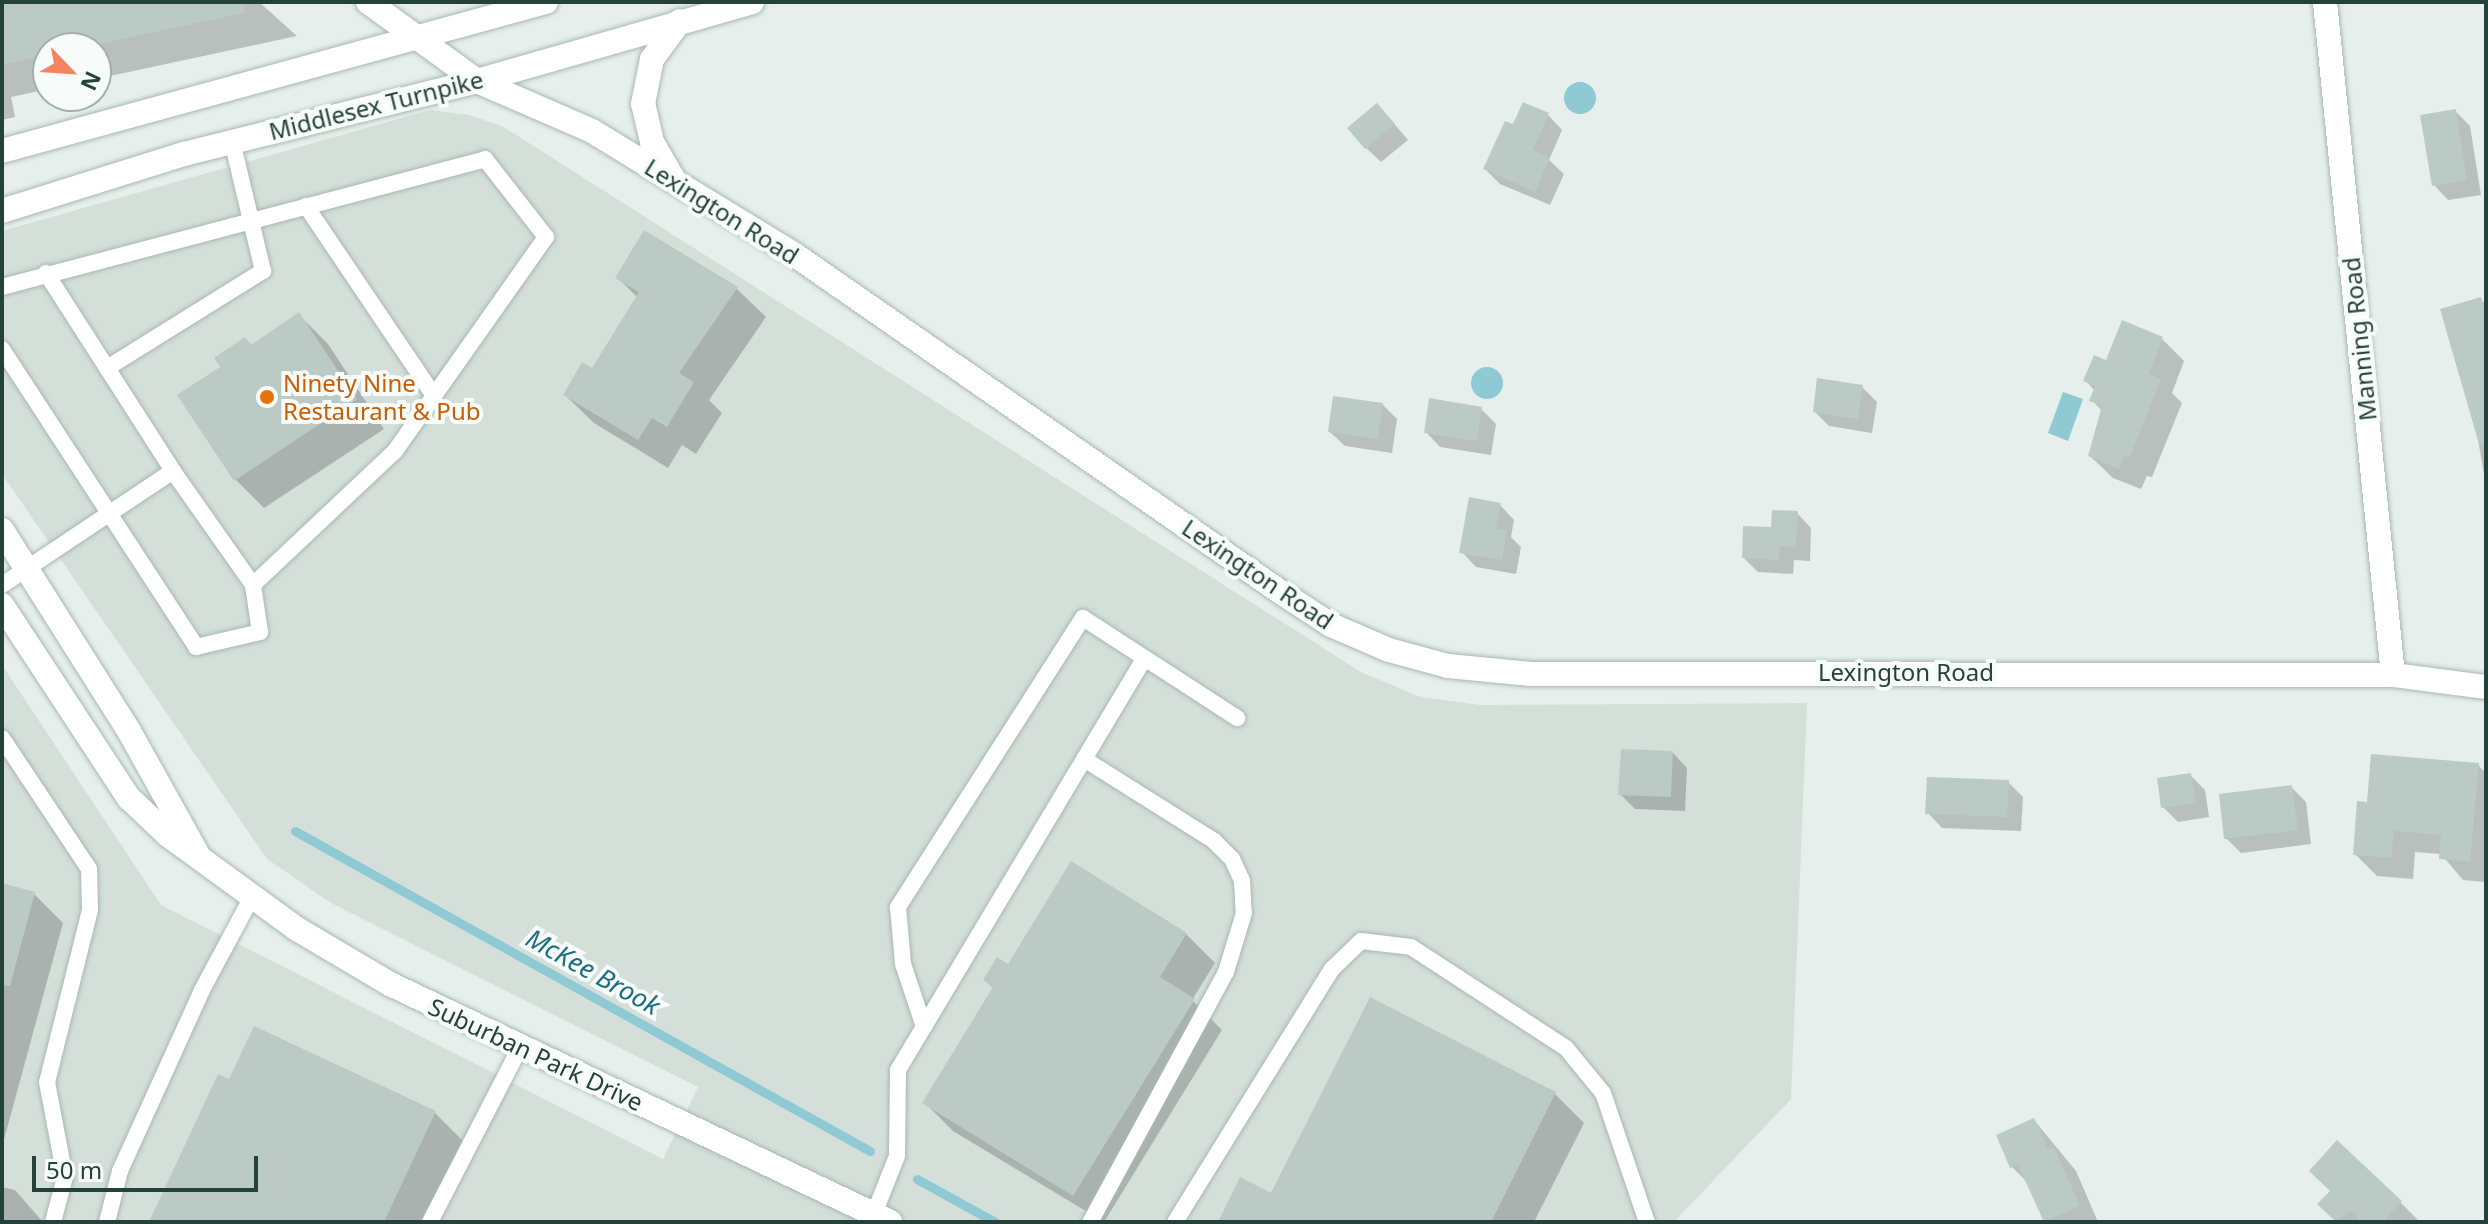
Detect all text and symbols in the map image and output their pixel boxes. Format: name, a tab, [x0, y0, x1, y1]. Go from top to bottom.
north arrow	[32, 32, 112, 112]
street label: Middlesex Turnpike	[266, 64, 486, 146]
text: N	[75, 67, 109, 96]
street label: Lexington Road	[640, 152, 804, 270]
street label: Manning Road	[2336, 256, 2382, 422]
place label: Ninety Nine Restaurant & Pub	[283, 369, 480, 425]
marker: Ninety Nine Restaurant & Pub	[258, 388, 276, 406]
street label: Lexington Road	[1177, 513, 1339, 635]
street label: Lexington Road	[1818, 658, 1994, 686]
water label: McKee Brook	[520, 922, 666, 1022]
street label: Suburban Park Drive	[424, 992, 648, 1116]
scale bar	[36, 1140, 262, 1190]
text: 50 m	[46, 1153, 102, 1186]

